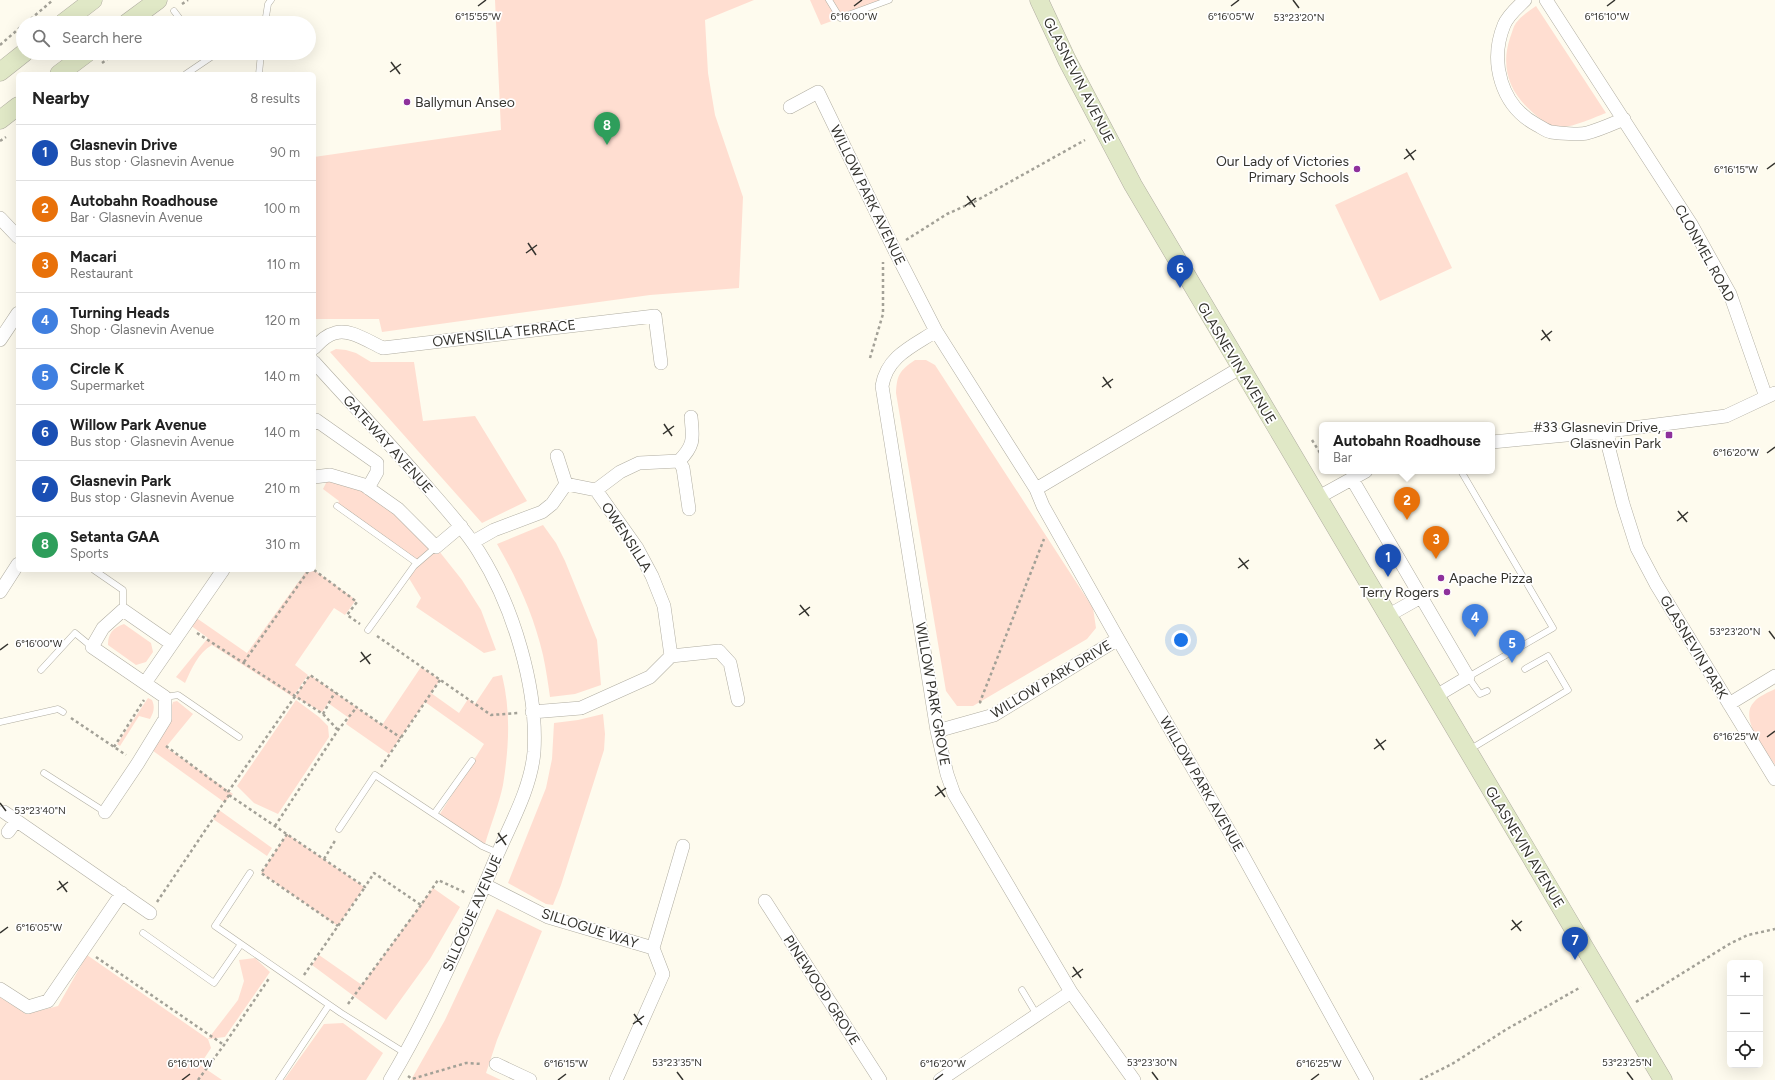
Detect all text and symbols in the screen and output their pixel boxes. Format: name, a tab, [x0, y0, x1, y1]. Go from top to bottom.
text: 6°15'55"W	[455, 10, 501, 23]
text: 6°16'00"W	[831, 10, 878, 23]
text: 6°16'05"W	[1208, 10, 1254, 23]
text: 6°16'10"W	[1585, 10, 1630, 23]
text: 53°23'20"N	[1274, 11, 1324, 24]
street label: GLASNEVIN AVENUE	[1039, 15, 1118, 146]
search box	[16, 16, 316, 60]
icon: search	[30, 27, 52, 49]
text: Search here	[62, 29, 142, 47]
text: Nearby	[32, 88, 90, 108]
text: 8 results	[250, 91, 300, 106]
place label: Ballymun Anseo	[415, 94, 515, 111]
marker: Ballymun Anseo	[402, 97, 412, 107]
pin: 8	[594, 112, 620, 145]
street label: WILLOW PARK AVENUE	[826, 123, 909, 268]
text: Glasnevin Drive	[70, 136, 177, 154]
text: 1	[42, 145, 48, 160]
text: 90 m	[270, 145, 300, 160]
place label: Our Lady of Victories Primary Schools	[1216, 153, 1349, 186]
text: Bus stop · Glasnevin Avenue	[70, 154, 234, 169]
text: 6°16'15"W	[1714, 163, 1758, 176]
marker: Our Lady of Victories Primary Schools	[1352, 164, 1362, 174]
text: Autobahn Roadhouse	[70, 192, 218, 210]
text: 2	[41, 201, 49, 216]
text: 100 m	[264, 201, 300, 216]
street label: CLONMEL ROAD	[1671, 202, 1738, 305]
text: Bar · Glasnevin Avenue	[70, 210, 203, 225]
text: Macari	[70, 248, 117, 266]
pin: 6	[1167, 255, 1193, 288]
text: 3	[41, 257, 49, 272]
text: 110 m	[267, 257, 300, 272]
text: Restaurant	[70, 266, 133, 281]
street label: GLASNEVIN AVENUE	[1194, 299, 1280, 427]
text: Turning Heads	[70, 304, 169, 322]
text: 4	[41, 313, 49, 328]
text: 120 m	[265, 313, 300, 328]
street label: OWENSILLA TERRACE	[431, 316, 577, 351]
text: Shop · Glasnevin Avenue	[70, 322, 214, 337]
text: Circle K	[70, 360, 124, 378]
text: 5	[41, 369, 49, 384]
text: 140 m	[264, 369, 300, 384]
text: Supermarket	[70, 378, 145, 393]
street label: GATEWAY AVENUE	[339, 392, 436, 497]
text: Willow Park Avenue	[70, 416, 207, 434]
place label: #33 Glasnevin Drive, Glasnevin Park	[1534, 419, 1661, 452]
popup	[1319, 422, 1495, 474]
text: 6	[41, 425, 49, 440]
text: 140 m	[264, 425, 300, 440]
marker: #33 Glasnevin Drive, Glasnevin Park	[1664, 430, 1674, 440]
text: Autobahn Roadhouse	[1333, 432, 1481, 450]
text: Bus stop · Glasnevin Avenue	[70, 434, 234, 449]
text: 6°16'20"W	[1713, 446, 1759, 459]
text: Bar	[1333, 450, 1352, 465]
text: Glasnevin Park	[70, 472, 171, 490]
text: 7	[41, 481, 49, 496]
text: 210 m	[265, 481, 300, 496]
pin: 2	[1394, 487, 1420, 520]
text: Bus stop · Glasnevin Avenue	[70, 490, 234, 505]
street label: OWENSILLA	[598, 499, 656, 576]
pin: 3	[1423, 526, 1449, 559]
text: Setanta GAA	[70, 528, 160, 546]
text: 8	[41, 537, 49, 552]
text: 310 m	[265, 537, 300, 552]
pin: 1	[1375, 544, 1401, 577]
text: Sports	[70, 546, 109, 561]
place label: Apache Pizza	[1449, 570, 1533, 587]
marker: Apache Pizza	[1436, 573, 1446, 583]
place label: Terry Rogers	[1360, 584, 1439, 601]
marker: Terry Rogers	[1442, 587, 1452, 597]
street label: GLASNEVIN PARK	[1656, 592, 1731, 703]
pin: 4	[1462, 604, 1488, 637]
street label: WILLOW PARK GROVE	[911, 621, 954, 767]
text: 53°23'20"N	[1710, 625, 1760, 638]
your location	[1171, 630, 1191, 650]
pin: 5	[1499, 630, 1525, 663]
text: 6°16'00"W	[16, 637, 63, 650]
street label: WILLOW PARK DRIVE	[988, 637, 1115, 722]
street label: WILLOW PARK AVENUE	[1156, 714, 1247, 855]
text: 6°16'25"W	[1713, 730, 1759, 743]
street label: GLASNEVIN AVENUE	[1482, 783, 1568, 911]
text: 53°23'40"N	[14, 804, 66, 817]
street label: SILLOGUE AVENUE	[439, 852, 506, 974]
street label: SILLOGUE WAY	[539, 905, 641, 952]
text: 6°16'05"W	[16, 921, 62, 934]
pin: 7	[1562, 927, 1588, 960]
street label: PINEWOOD GROVE	[780, 932, 863, 1048]
map controls	[1727, 960, 1763, 1068]
button: +	[1727, 960, 1763, 996]
button: −	[1727, 996, 1763, 1032]
button: locate	[1727, 1032, 1763, 1068]
text: 53°23'35"N	[652, 1056, 702, 1069]
text: 53°23'30"N	[1127, 1056, 1177, 1069]
text: 53°23'25"N	[1602, 1056, 1652, 1069]
text: 6°16'10"W	[168, 1057, 213, 1070]
text: 6°16'15"W	[544, 1057, 588, 1070]
text: 6°16'20"W	[920, 1057, 966, 1070]
text: 6°16'25"W	[1296, 1057, 1342, 1070]

